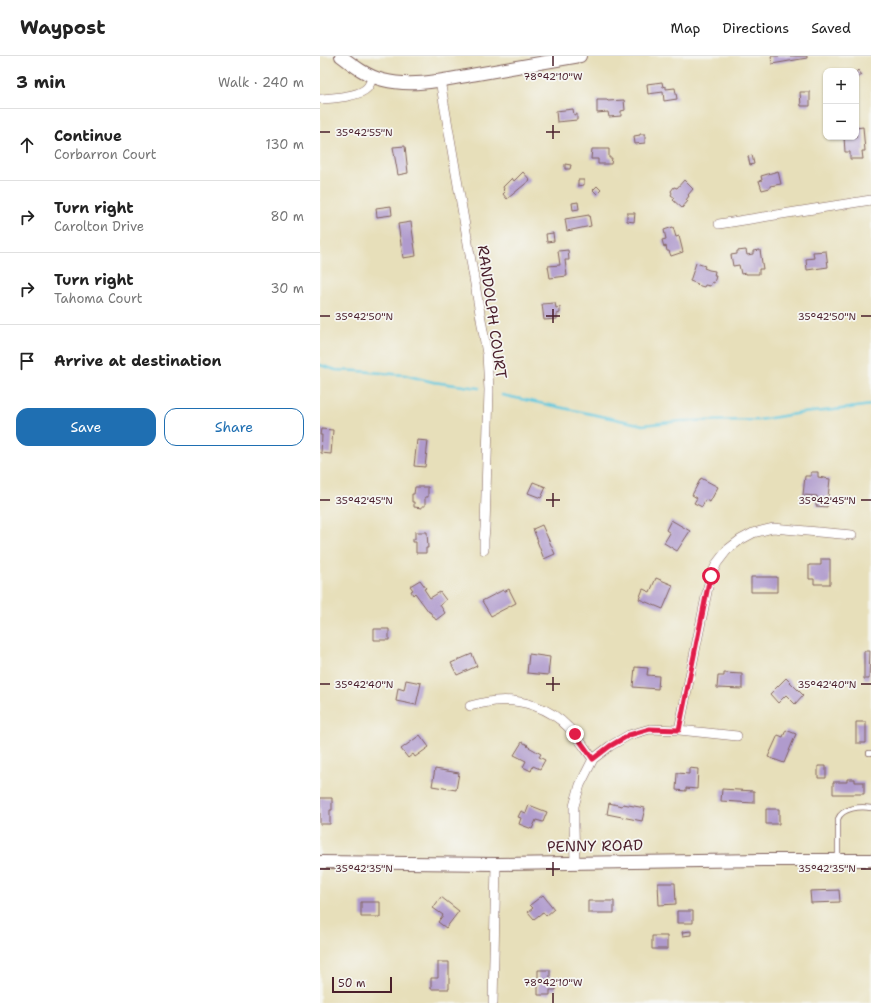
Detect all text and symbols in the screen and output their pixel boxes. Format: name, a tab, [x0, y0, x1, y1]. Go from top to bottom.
text: Waypost	[20, 15, 105, 40]
text: Map	[671, 19, 701, 37]
text: Directions	[723, 19, 789, 37]
text: Saved	[811, 19, 851, 37]
map controls	[823, 68, 859, 140]
button: +	[823, 68, 859, 104]
text: 78°42'10"W	[523, 70, 583, 83]
text: 3 min	[16, 71, 66, 93]
text: Walk · 240 m	[218, 74, 304, 91]
button: −	[823, 104, 859, 140]
text: Continue	[54, 126, 122, 146]
text: 35°42'55"N	[335, 126, 393, 139]
icon: ahead	[16, 134, 38, 156]
text: 130 m	[266, 136, 304, 153]
text: Corbarron Court	[54, 146, 157, 163]
text: Turn right	[54, 198, 134, 218]
icon: right	[16, 206, 38, 228]
text: 80 m	[270, 208, 304, 225]
text: Carolton Drive	[54, 218, 144, 235]
street label: RANDOLPH COURT	[473, 244, 511, 380]
text: Turn right	[54, 270, 134, 290]
icon: right	[16, 278, 38, 300]
text: 30 m	[270, 280, 304, 297]
text: Tahoma Court	[54, 290, 142, 307]
text: 35°42'50"N	[335, 310, 393, 323]
text: 35°42'50"N	[798, 310, 856, 323]
icon: arrive	[16, 350, 38, 372]
text: Arrive at destination	[54, 351, 222, 371]
button: Save	[16, 408, 156, 446]
button: Share	[164, 408, 304, 446]
text: 35°42'45"N	[335, 494, 393, 507]
text: 35°42'45"N	[798, 494, 856, 507]
route start	[702, 567, 720, 585]
text: 35°42'40"N	[335, 678, 393, 691]
text: 35°42'40"N	[798, 678, 856, 691]
route end	[566, 725, 584, 743]
street label: PENNY ROAD	[547, 835, 643, 857]
text: 35°42'35"N	[335, 862, 393, 875]
text: 35°42'35"N	[798, 862, 856, 875]
scale bar	[332, 975, 392, 994]
text: 50 m	[338, 976, 366, 991]
text: 78°42'10"W	[523, 976, 583, 989]

